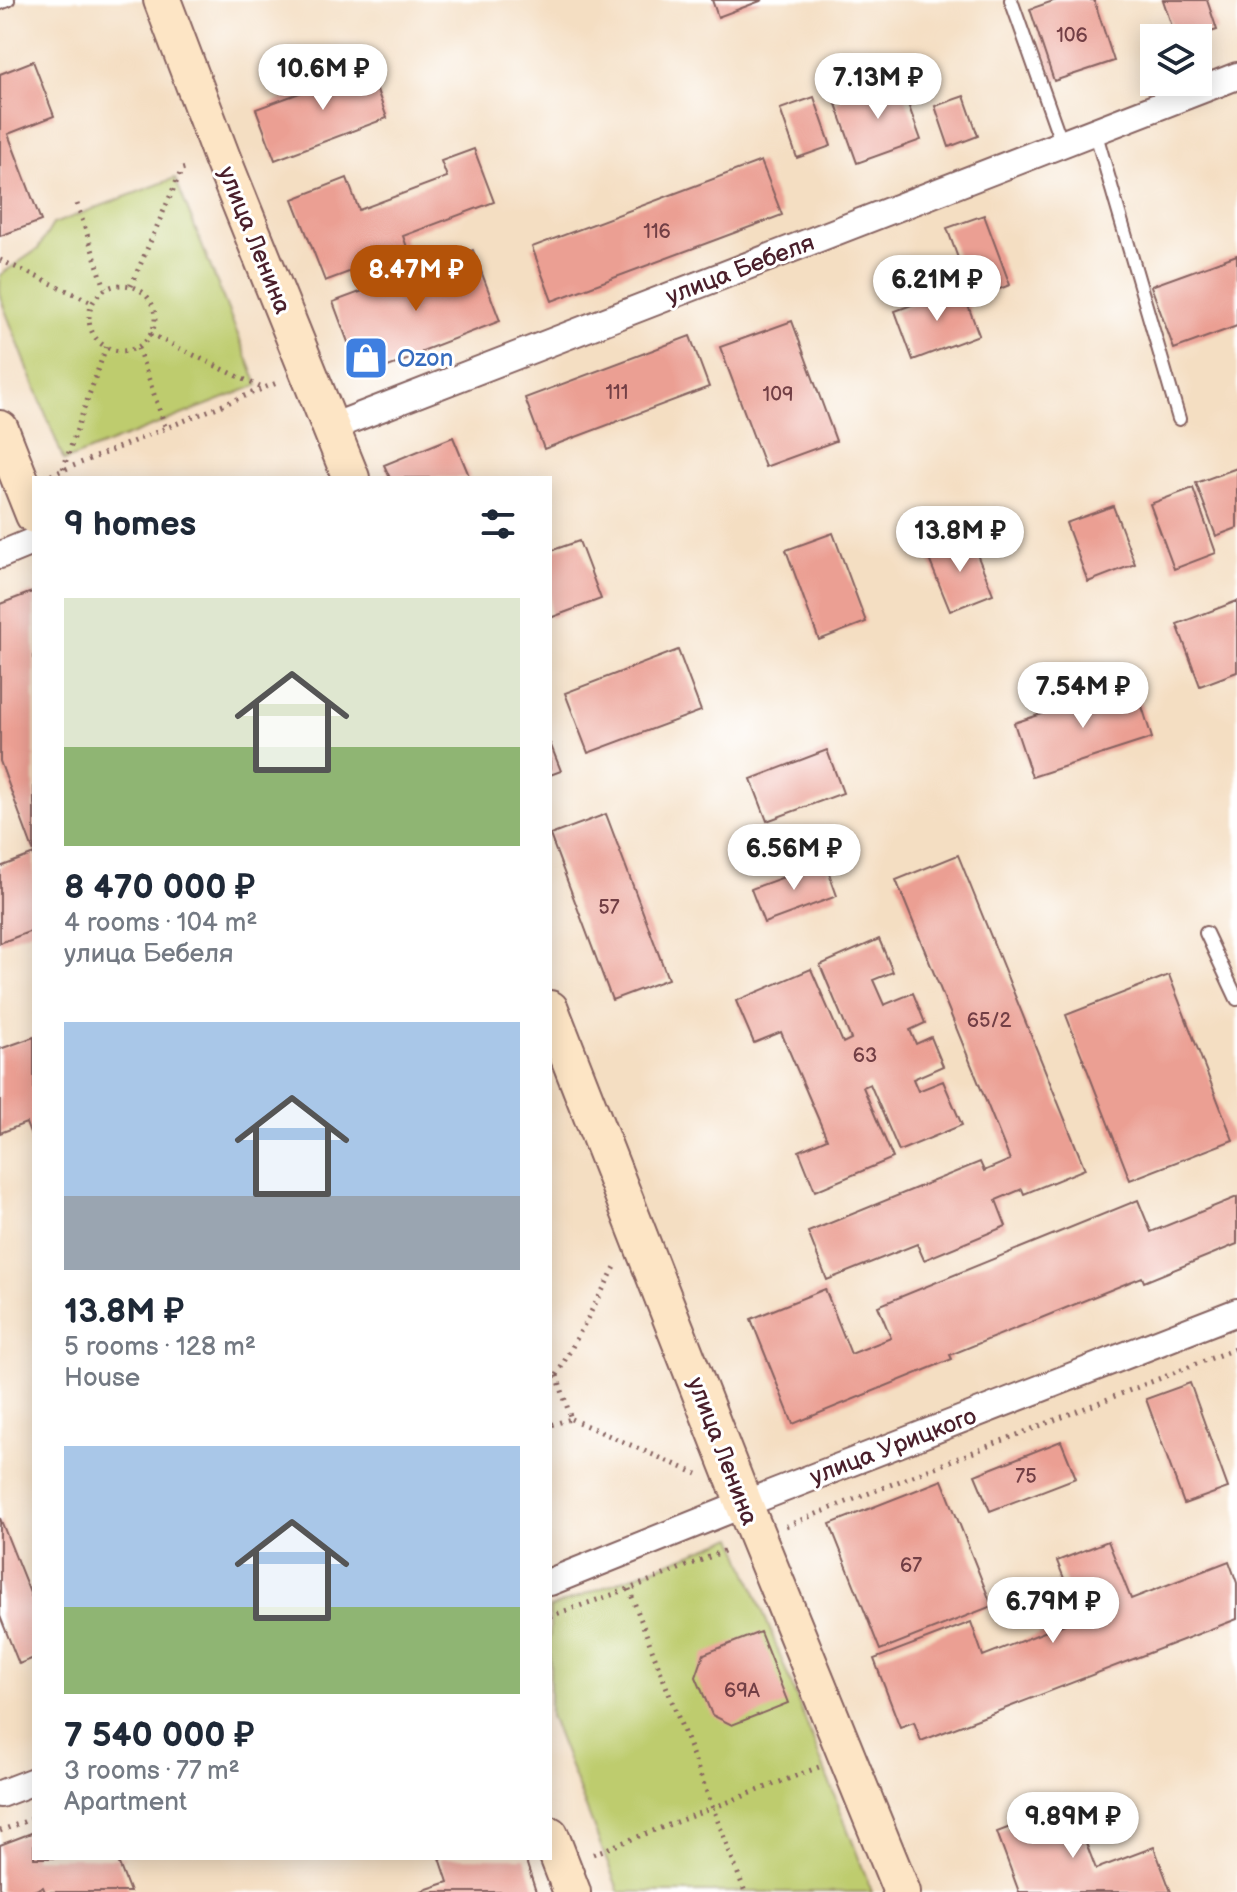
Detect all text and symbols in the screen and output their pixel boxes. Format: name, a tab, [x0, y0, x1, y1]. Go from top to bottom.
house number: 106	[1056, 24, 1088, 48]
map controls	[1140, 24, 1212, 96]
button: layers	[1140, 24, 1212, 96]
pin: 10.6M ₽	[249, 44, 397, 112]
pin: 7.13M ₽	[804, 53, 952, 121]
text: 10.6M ₽	[276, 54, 370, 85]
text: 7.13M ₽	[833, 63, 923, 94]
street label: улица Ленина	[212, 162, 297, 318]
house number: 116	[643, 220, 671, 244]
street label: улица Бебеля	[662, 228, 818, 311]
pin: 8.47M ₽	[342, 245, 490, 313]
text: 8.47M ₽	[368, 255, 464, 286]
pin: 6.21M ₽	[863, 255, 1011, 323]
text: 6.21M ₽	[891, 265, 983, 296]
shop icon: Ozon	[342, 334, 390, 382]
place label: Ozon	[397, 344, 453, 373]
house number: 111	[605, 381, 629, 405]
house number: 109	[762, 383, 794, 407]
icon: filters	[476, 502, 520, 546]
text: 9 homes	[64, 504, 196, 545]
pin: 13.8M ₽	[886, 506, 1034, 574]
text: 13.8M ₽	[914, 516, 1006, 547]
icon: home	[220, 650, 364, 794]
pin: 7.54M ₽	[1009, 662, 1157, 730]
text: 7.54M ₽	[1036, 672, 1130, 703]
pin: 6.56M ₽	[720, 824, 868, 892]
text: 6.56M ₽	[746, 834, 842, 865]
text: 8 470 000 ₽	[64, 867, 255, 908]
house number: 57	[598, 896, 620, 920]
text: 4 rooms · 104 m²	[64, 908, 258, 939]
text: улица Бебеля	[64, 939, 233, 970]
house number: 65/2	[967, 1009, 1011, 1033]
house number: 63	[853, 1044, 877, 1068]
icon: home	[220, 1074, 364, 1218]
text: 13.8M ₽	[64, 1291, 184, 1332]
text: 5 rooms · 128 m²	[64, 1332, 256, 1363]
text: House	[64, 1363, 140, 1394]
street label: улица Ленина	[681, 1373, 764, 1529]
street label: улица Урицкого	[806, 1401, 980, 1492]
house number: 75	[1015, 1465, 1037, 1489]
icon: home	[220, 1498, 364, 1642]
house number: 67	[900, 1554, 922, 1578]
pin: 6.79M ₽	[979, 1577, 1127, 1645]
text: 6.79M ₽	[1005, 1587, 1101, 1618]
house number: 69А	[724, 1679, 761, 1703]
text: 7 540 000 ₽	[64, 1715, 254, 1756]
text: 3 rooms · 77 m²	[64, 1756, 240, 1787]
text: Apartment	[64, 1787, 187, 1818]
pin: 9.89M ₽	[999, 1792, 1147, 1860]
text: 9.89M ₽	[1025, 1802, 1121, 1833]

